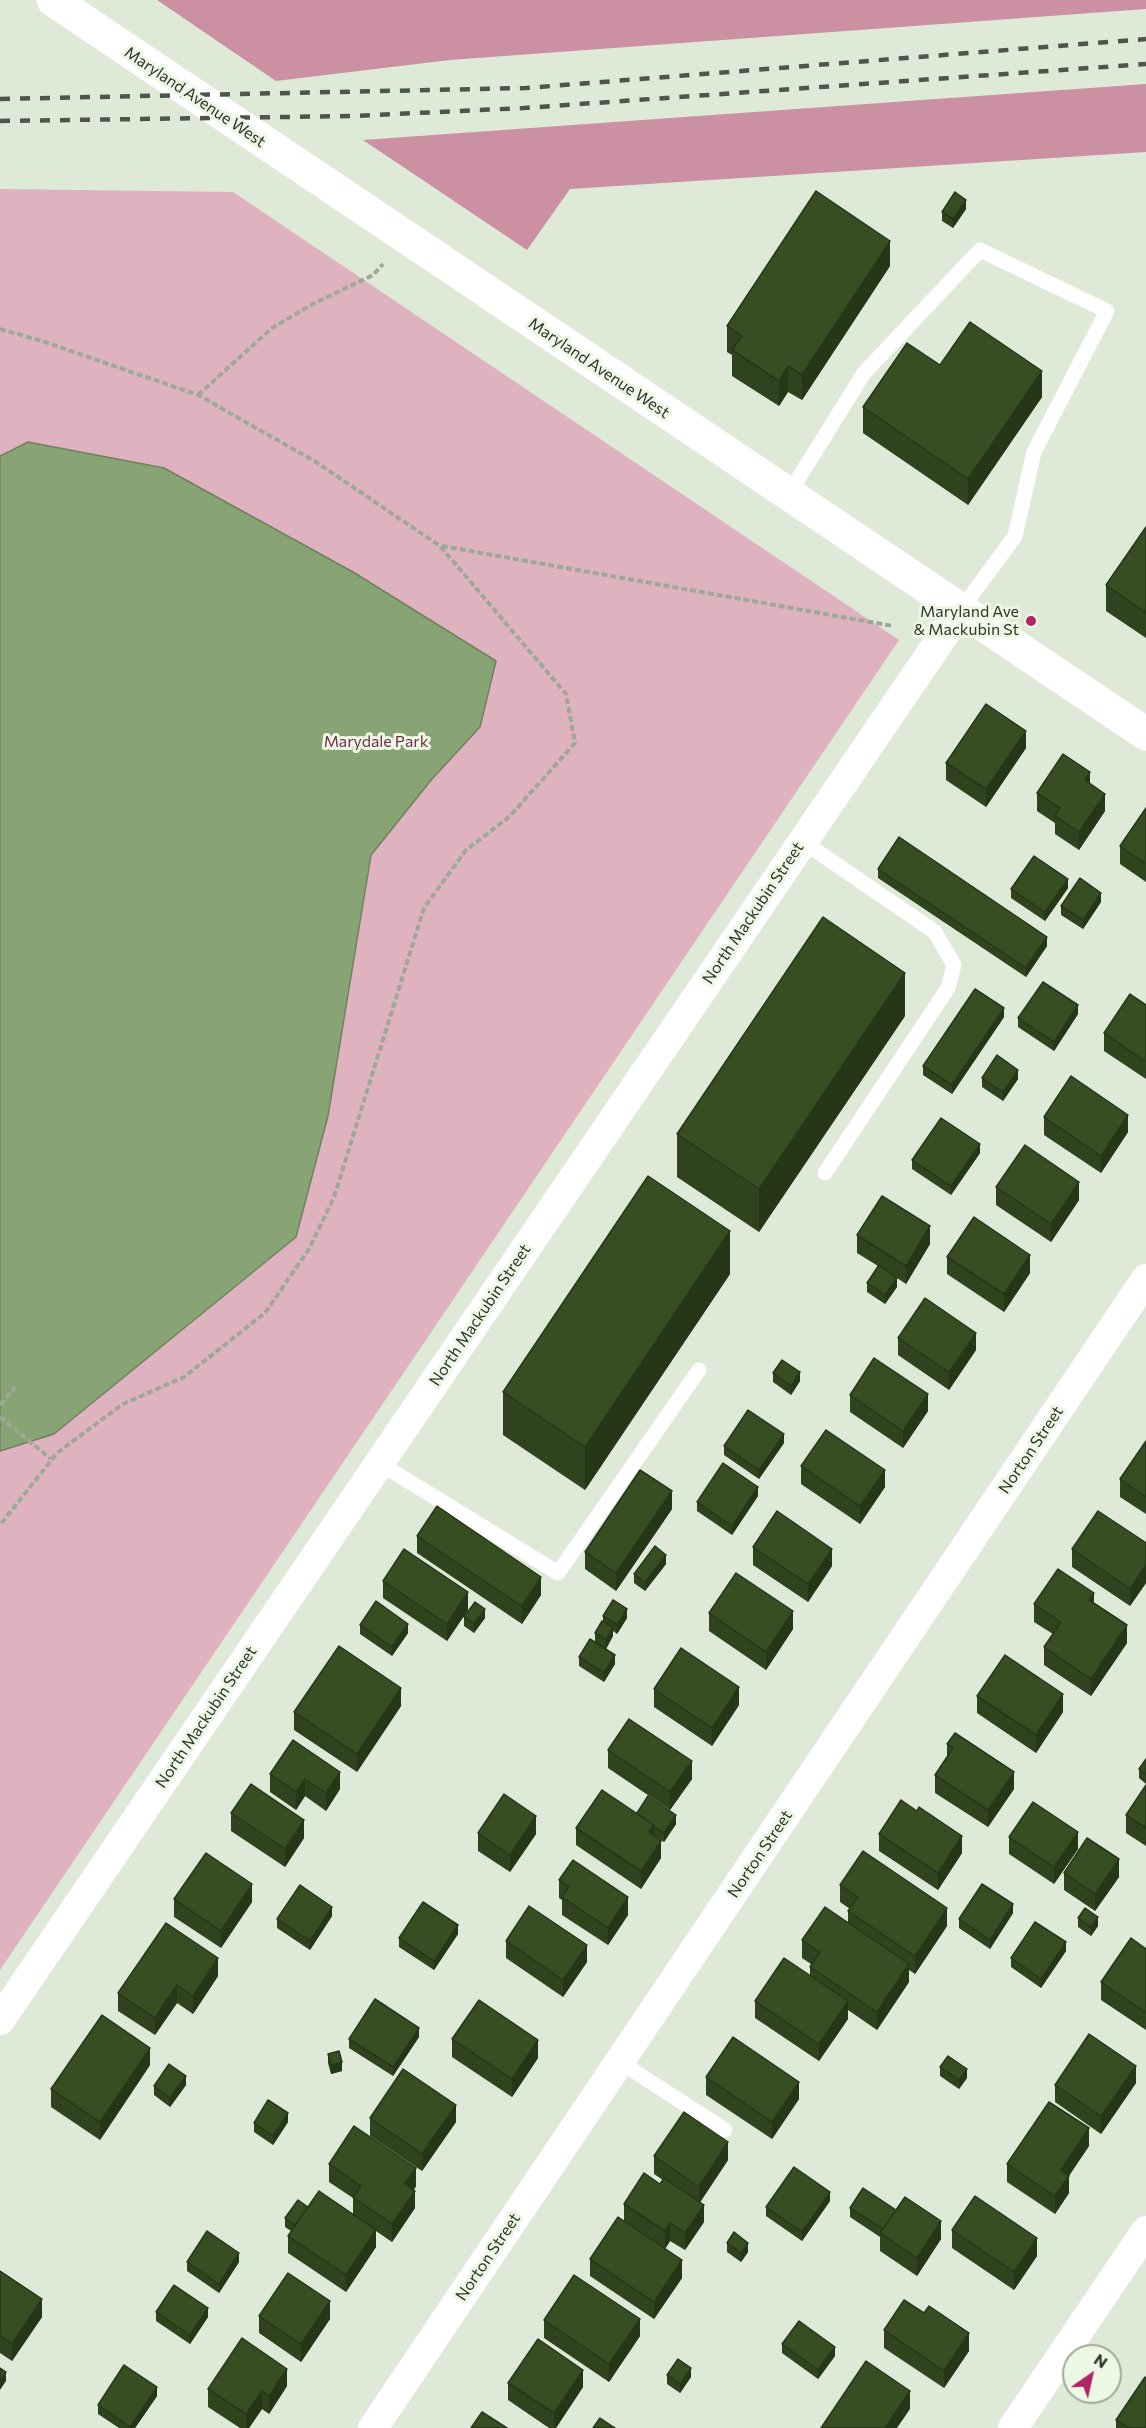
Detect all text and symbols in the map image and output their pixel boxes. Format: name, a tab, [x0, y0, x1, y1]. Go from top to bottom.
street label: Maryland Avenue West	[121, 43, 269, 151]
street label: Maryland Avenue West	[525, 314, 673, 422]
place label: Maryland Ave & Mackubin St	[914, 602, 1019, 640]
marker: Maryland Ave & Mackubin St	[1024, 614, 1038, 628]
park label: Marydale Park	[324, 732, 428, 752]
street label: North Mackubin Street	[698, 838, 808, 988]
street label: North Mackubin Street	[425, 1240, 535, 1390]
street label: Norton Street	[995, 1403, 1067, 1497]
street label: North Mackubin Street	[151, 1642, 261, 1792]
street label: Norton Street	[724, 1807, 796, 1901]
street label: Norton Street	[452, 2210, 524, 2304]
north arrow	[1062, 2344, 1122, 2404]
text: N	[1091, 2349, 1112, 2372]

